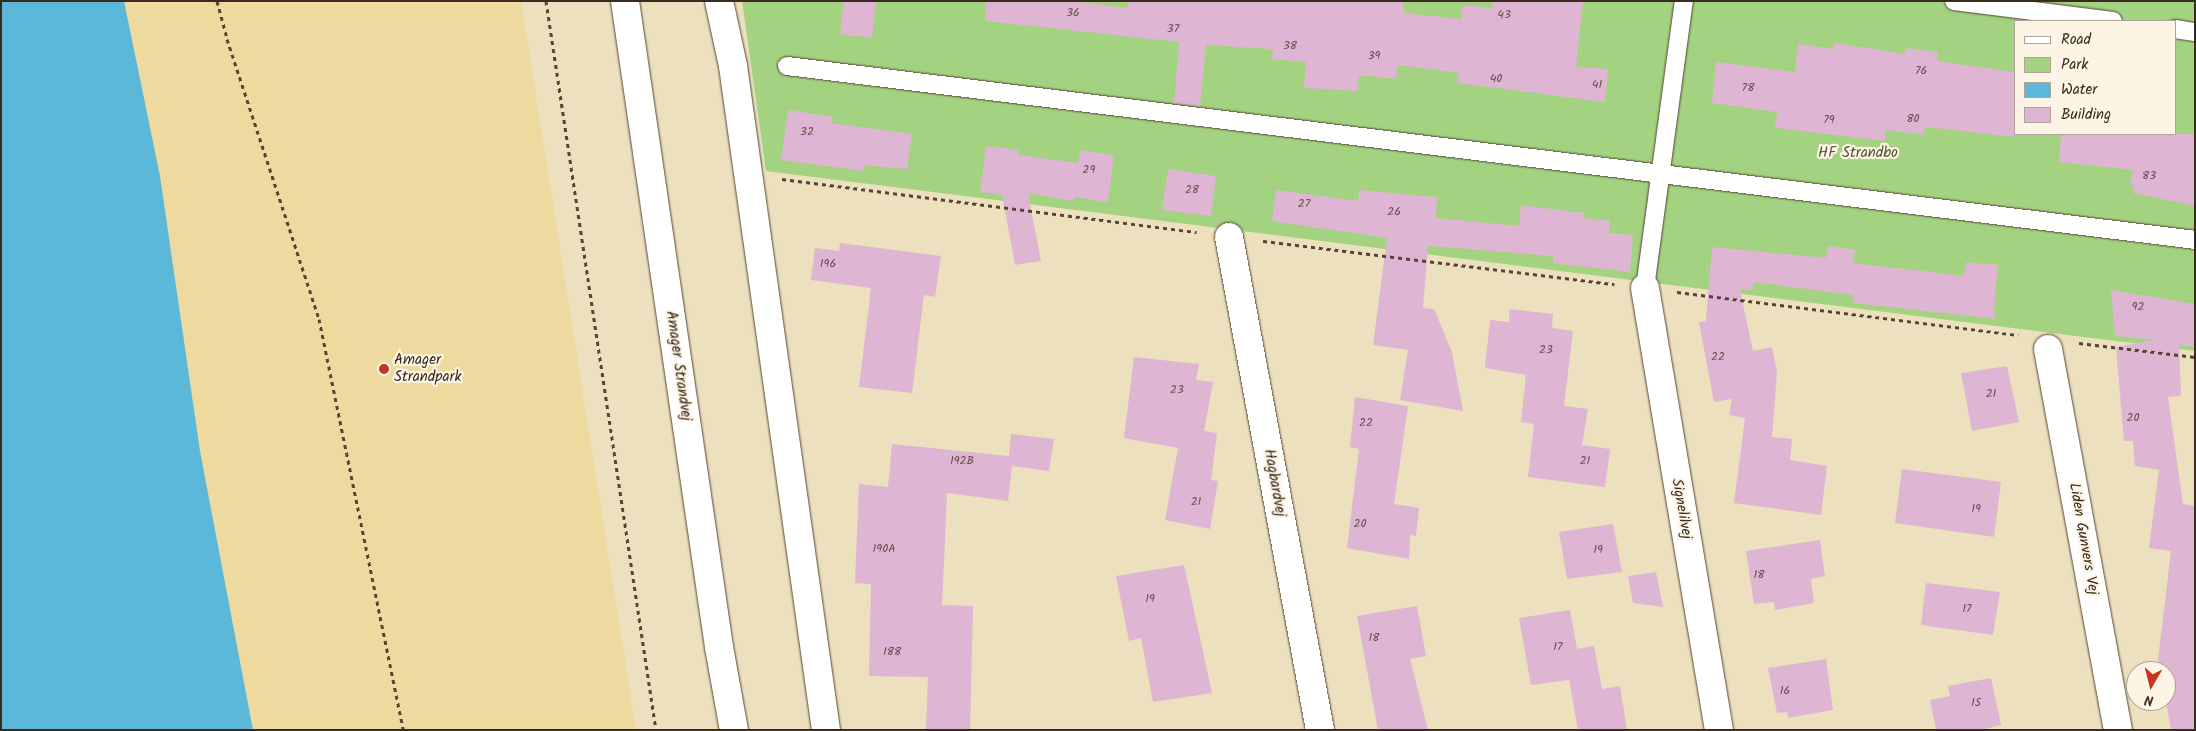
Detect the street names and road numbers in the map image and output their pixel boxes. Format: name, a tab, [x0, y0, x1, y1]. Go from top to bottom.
street label: Amager Strandvej	[661, 310, 695, 422]
street label: Hagbardvej	[1259, 448, 1289, 518]
street label: Signelilvej	[1667, 477, 1695, 541]
street label: Liden Gunvers Vej	[2064, 482, 2102, 596]

